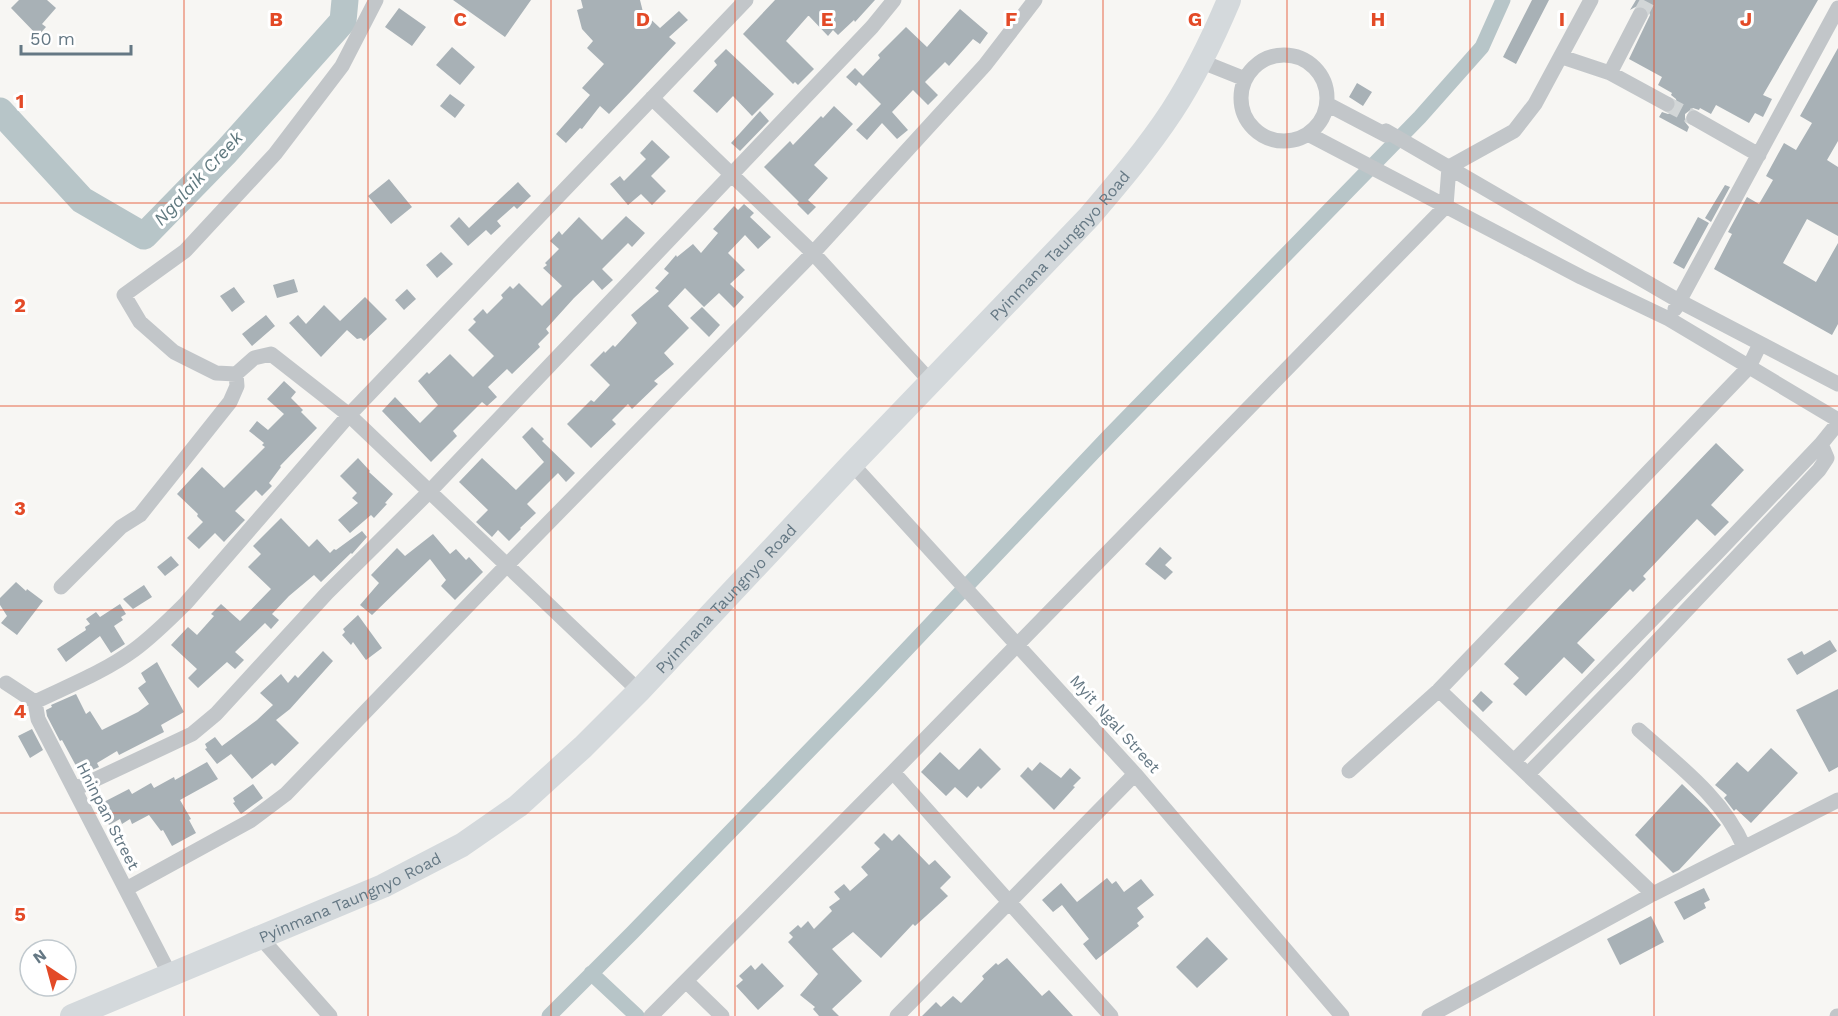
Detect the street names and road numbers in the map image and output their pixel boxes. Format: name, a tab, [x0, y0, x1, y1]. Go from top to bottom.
street label: Pyinmana Taungnyo Road	[985, 167, 1134, 324]
street label: Pyinmana Taungnyo Road	[651, 520, 800, 677]
street label: Myit Ngal Street	[1066, 671, 1164, 777]
street label: Hninpan Street	[73, 759, 143, 873]
street label: Pyinmana Taungnyo Road	[256, 848, 444, 946]

